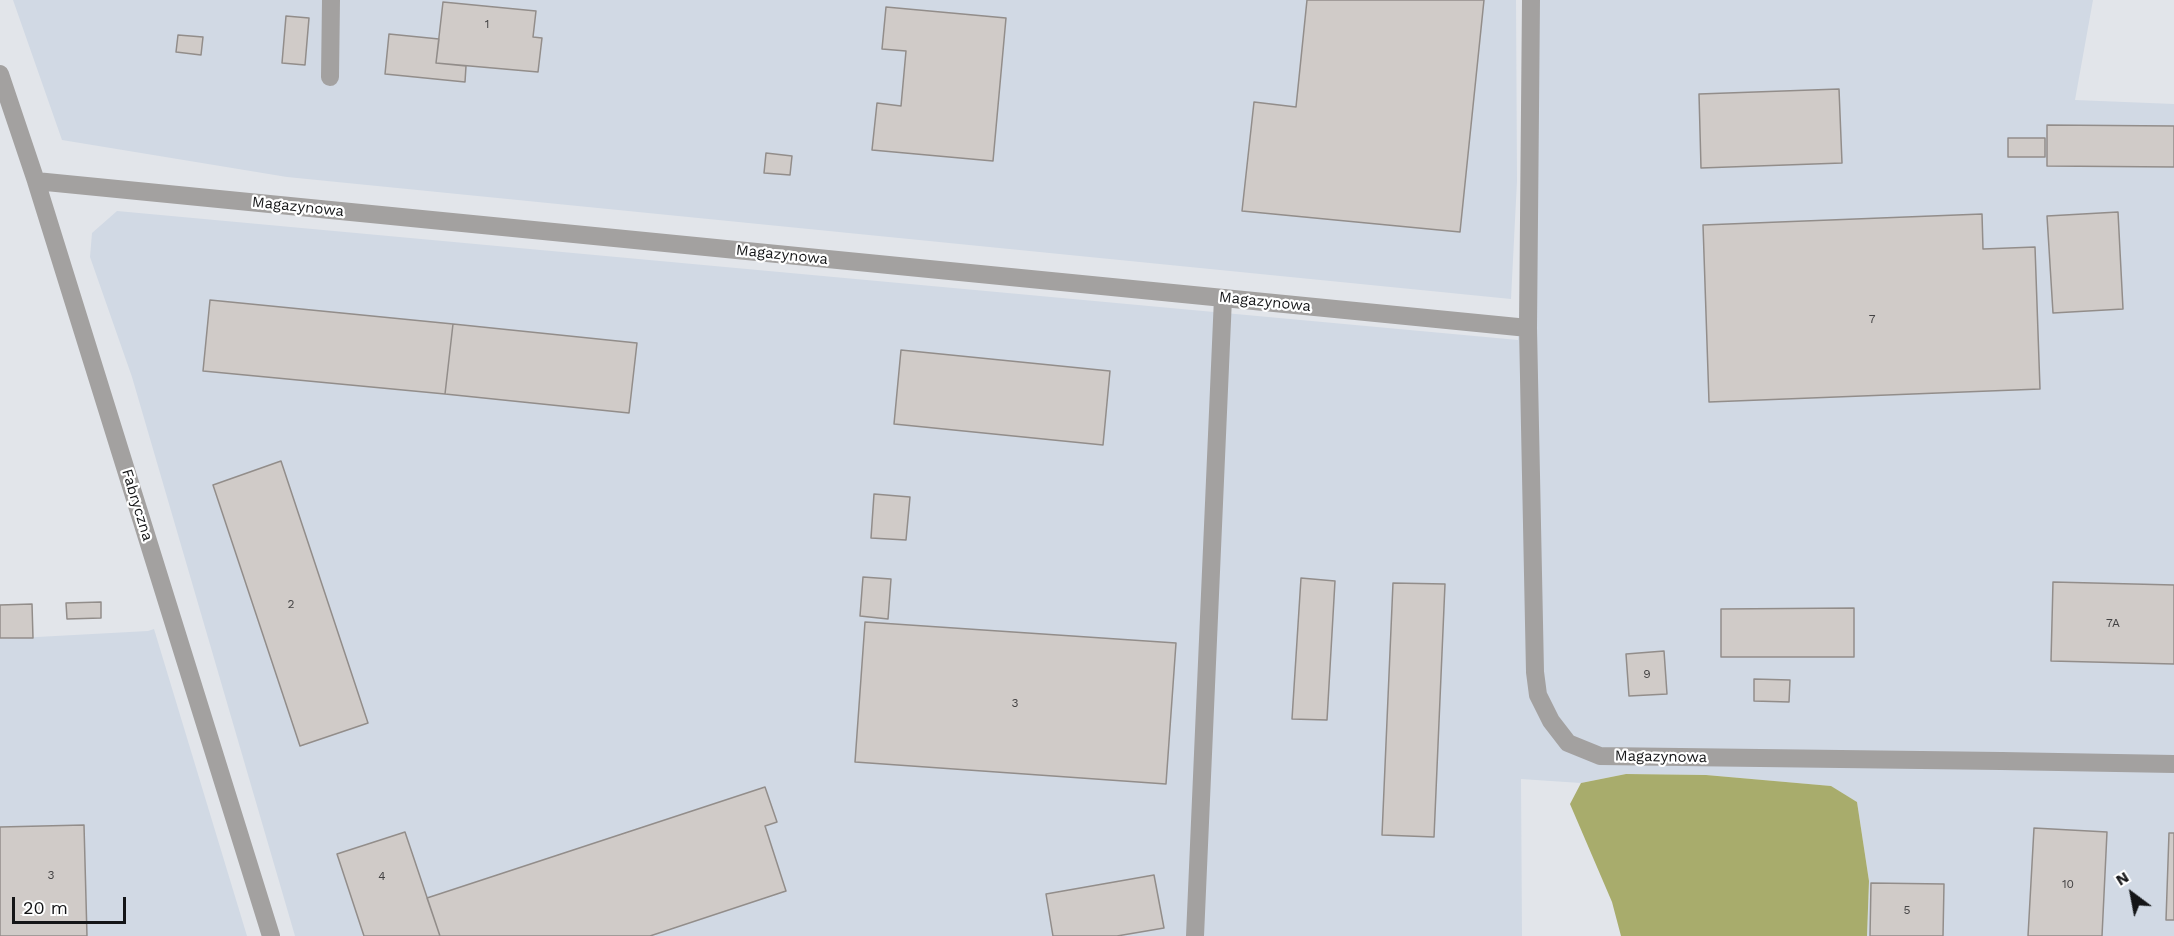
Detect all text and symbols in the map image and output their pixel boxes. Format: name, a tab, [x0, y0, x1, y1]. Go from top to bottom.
house number: 1	[485, 17, 489, 31]
street label: Magazynowa	[251, 193, 345, 221]
street label: Magazynowa	[735, 241, 829, 269]
street label: Magazynowa	[1218, 288, 1312, 316]
house number: 7	[1869, 312, 1875, 326]
street label: Fabryczna	[118, 467, 156, 543]
house number: 2	[288, 597, 294, 611]
house number: 7A	[2106, 616, 2120, 630]
house number: 9	[1643, 667, 1651, 681]
house number: 3	[1012, 696, 1018, 710]
street label: Magazynowa	[1615, 747, 1707, 767]
north arrow	[2102, 864, 2162, 924]
text: N	[2112, 867, 2132, 890]
house number: 3	[48, 868, 54, 882]
house number: 4	[378, 869, 386, 883]
house number: 10	[2062, 877, 2074, 891]
scale bar	[15, 885, 129, 923]
text: 20 m	[23, 897, 68, 918]
house number: 5	[1904, 903, 1910, 917]

